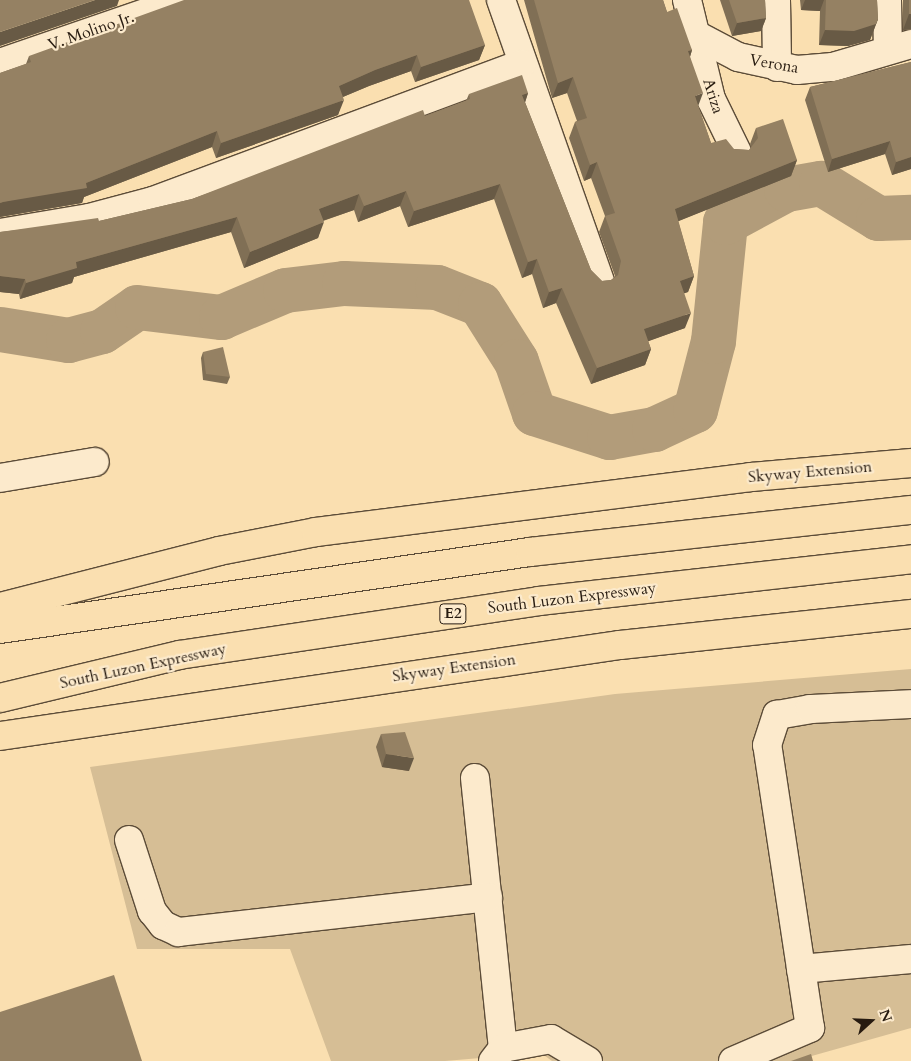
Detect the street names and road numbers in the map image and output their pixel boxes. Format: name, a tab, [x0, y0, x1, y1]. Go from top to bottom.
street label: V. Molino Jr.	[45, 7, 137, 55]
street label: Verona	[748, 50, 800, 78]
street label: Ariza	[698, 76, 728, 116]
street label: Skyway Extension	[747, 457, 873, 487]
street label: South Luzon Expressway	[487, 578, 657, 618]
road number: E2	[439, 602, 467, 626]
street label: South Luzon Expressway	[58, 639, 228, 693]
street label: Skyway Extension	[391, 650, 517, 686]

